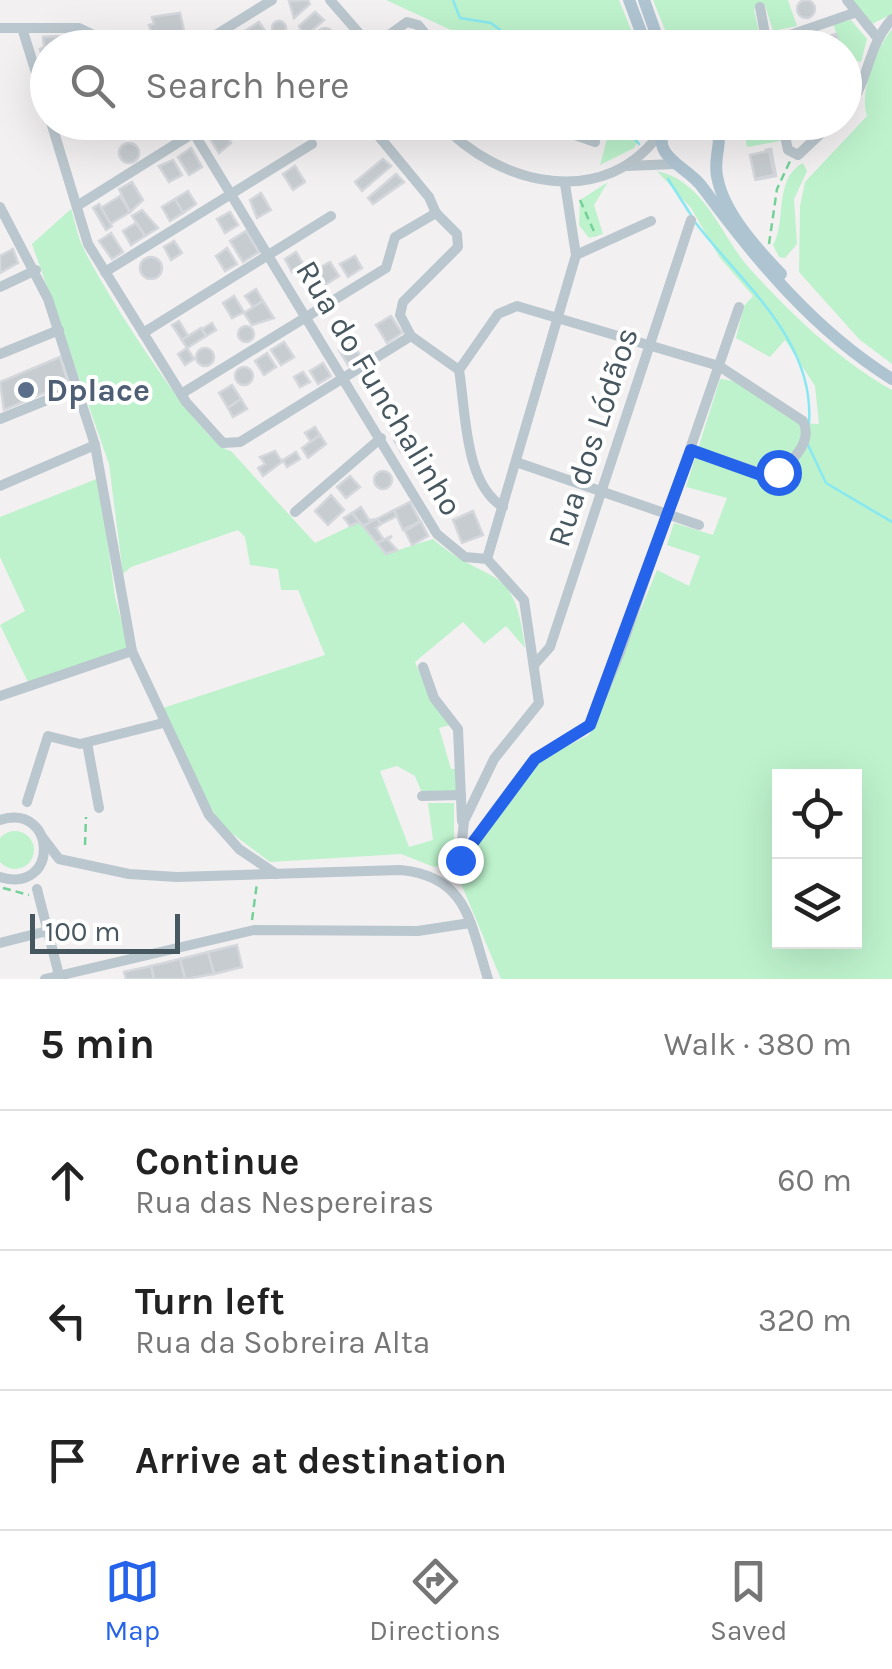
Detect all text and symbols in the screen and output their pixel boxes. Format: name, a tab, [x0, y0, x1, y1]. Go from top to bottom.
search box	[30, 30, 862, 140]
icon: search	[65, 58, 120, 113]
text: Search here	[145, 63, 349, 108]
street label: Rua do Funchalinho	[288, 254, 470, 522]
street label: Rua dos Lódãos	[540, 323, 646, 551]
place label: Dplace	[46, 372, 150, 409]
marker: Dplace	[15, 379, 37, 401]
route start	[756, 450, 802, 496]
map controls	[772, 769, 862, 949]
button: locate	[772, 769, 862, 859]
route end	[438, 838, 484, 884]
button: layers	[772, 859, 862, 949]
scale bar	[30, 909, 180, 954]
text: 100 m	[45, 915, 120, 948]
text: 5 min	[40, 1019, 155, 1069]
text: Walk · 380 m	[664, 1026, 852, 1063]
text: Continue	[135, 1139, 299, 1184]
icon: ahead	[40, 1153, 95, 1208]
text: 60 m	[777, 1162, 852, 1199]
text: Rua das Nespereiras	[135, 1184, 434, 1221]
text: Turn left	[135, 1279, 285, 1324]
icon: left	[40, 1293, 95, 1348]
text: 320 m	[758, 1302, 852, 1339]
text: Rua da Sobreira Alta	[135, 1324, 430, 1361]
icon: arrive	[40, 1433, 95, 1488]
text: Arrive at destination	[135, 1438, 507, 1483]
tab: Map	[105, 1554, 160, 1647]
tab: Directions	[369, 1554, 501, 1647]
tab: Saved	[710, 1554, 787, 1647]

